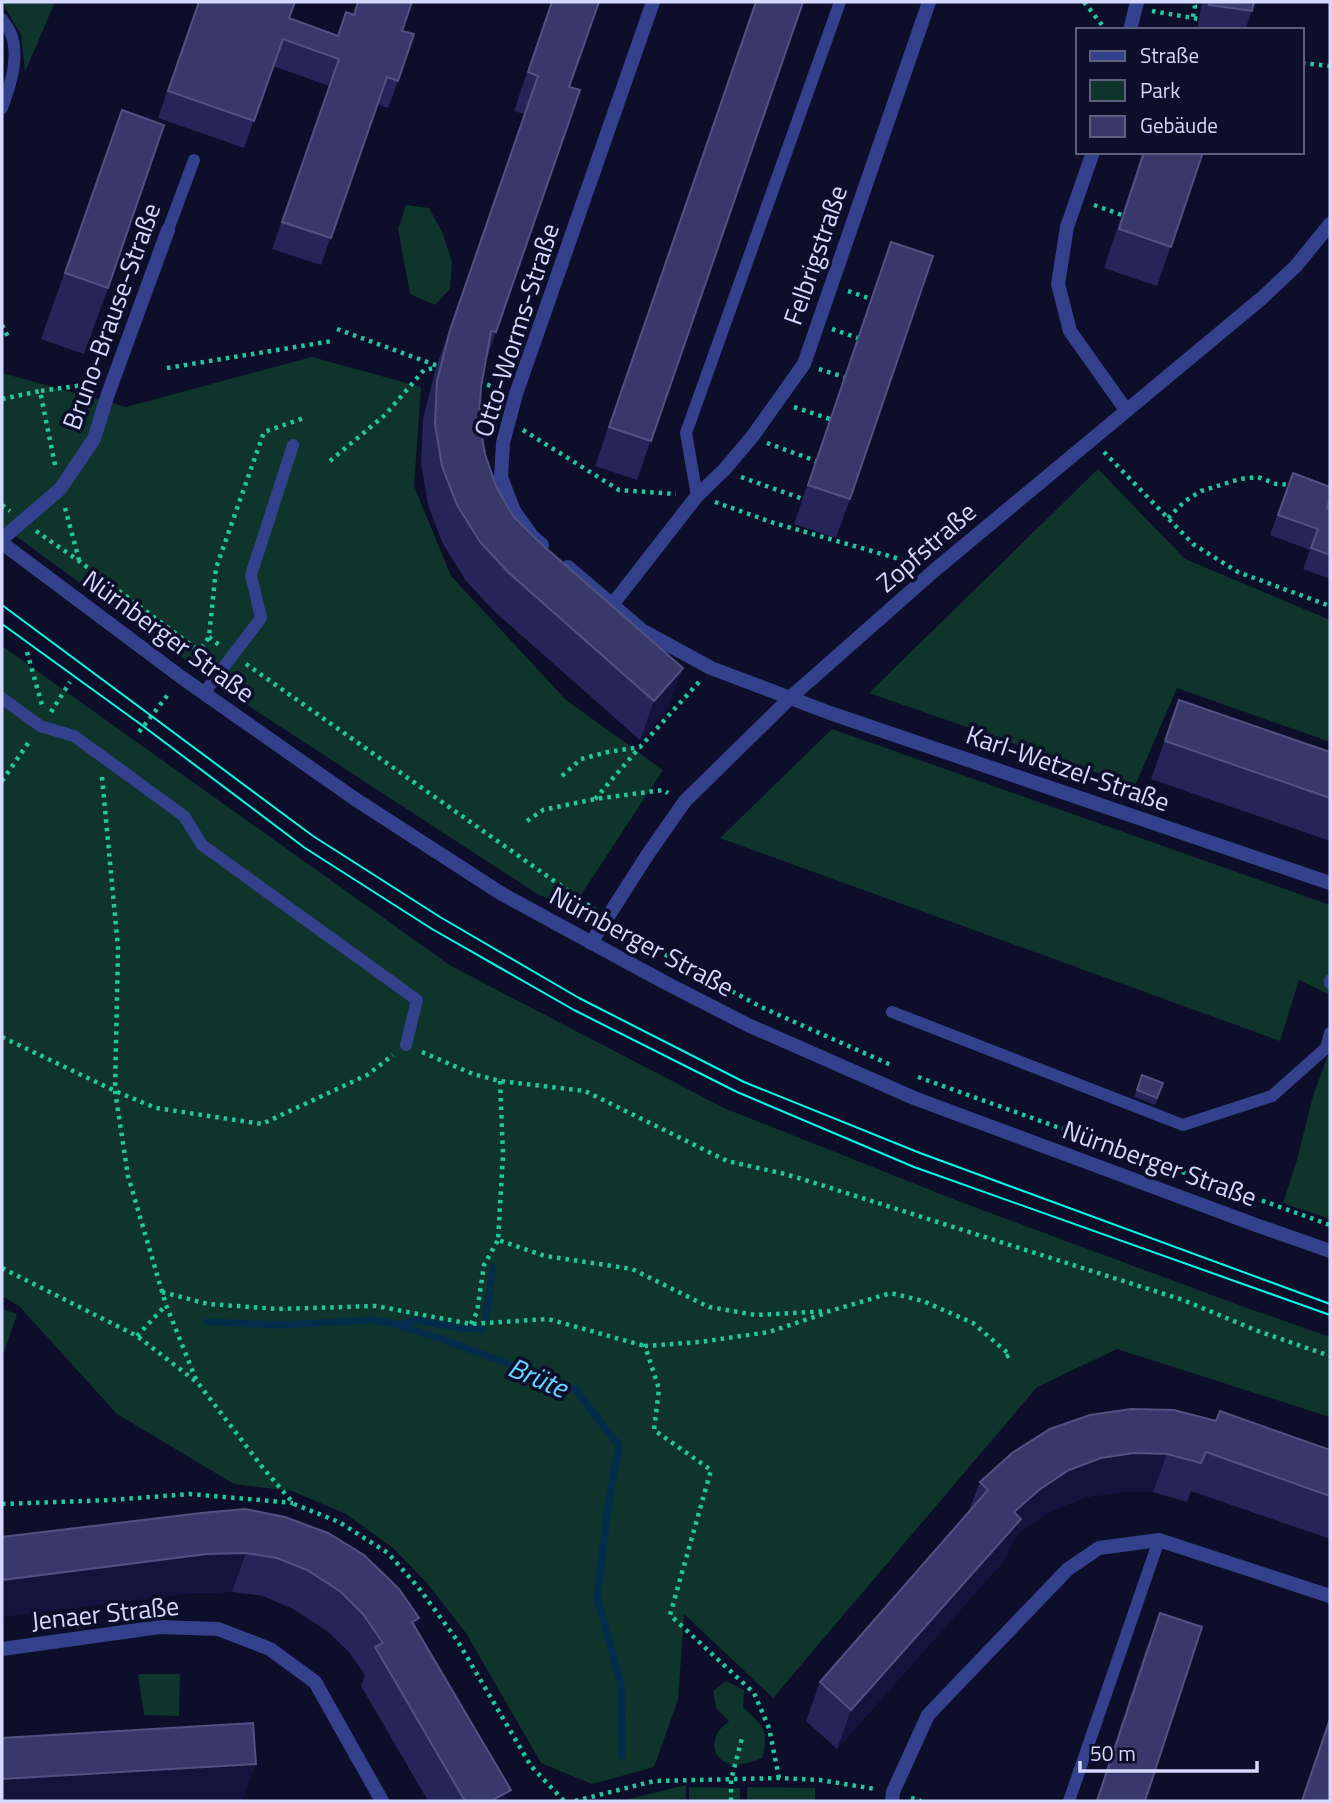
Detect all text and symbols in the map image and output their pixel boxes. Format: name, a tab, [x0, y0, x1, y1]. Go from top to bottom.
legend	[1076, 28, 1304, 154]
text: Straße	[1140, 39, 1199, 71]
text: Park	[1140, 74, 1180, 106]
text: Gebäude	[1140, 109, 1218, 141]
street label: Felbrigstraße	[773, 180, 857, 330]
street label: Bruno-Brause-Straße	[52, 197, 170, 435]
street label: Otto-Worms-Straße	[463, 218, 569, 442]
street label: Zopfstraße	[868, 493, 984, 601]
street label: Nürnberger Straße	[75, 560, 263, 712]
street label: Karl-Wetzel-Straße	[961, 715, 1175, 821]
street label: Nürnberger Straße	[543, 876, 741, 1006]
street label: Nürnberger Straße	[1057, 1110, 1263, 1216]
water label: Brüte	[502, 1345, 576, 1409]
street label: Jenaer Straße	[29, 1586, 181, 1640]
scale bar	[1080, 1730, 1257, 1774]
text: 50 m	[1090, 1737, 1136, 1769]

